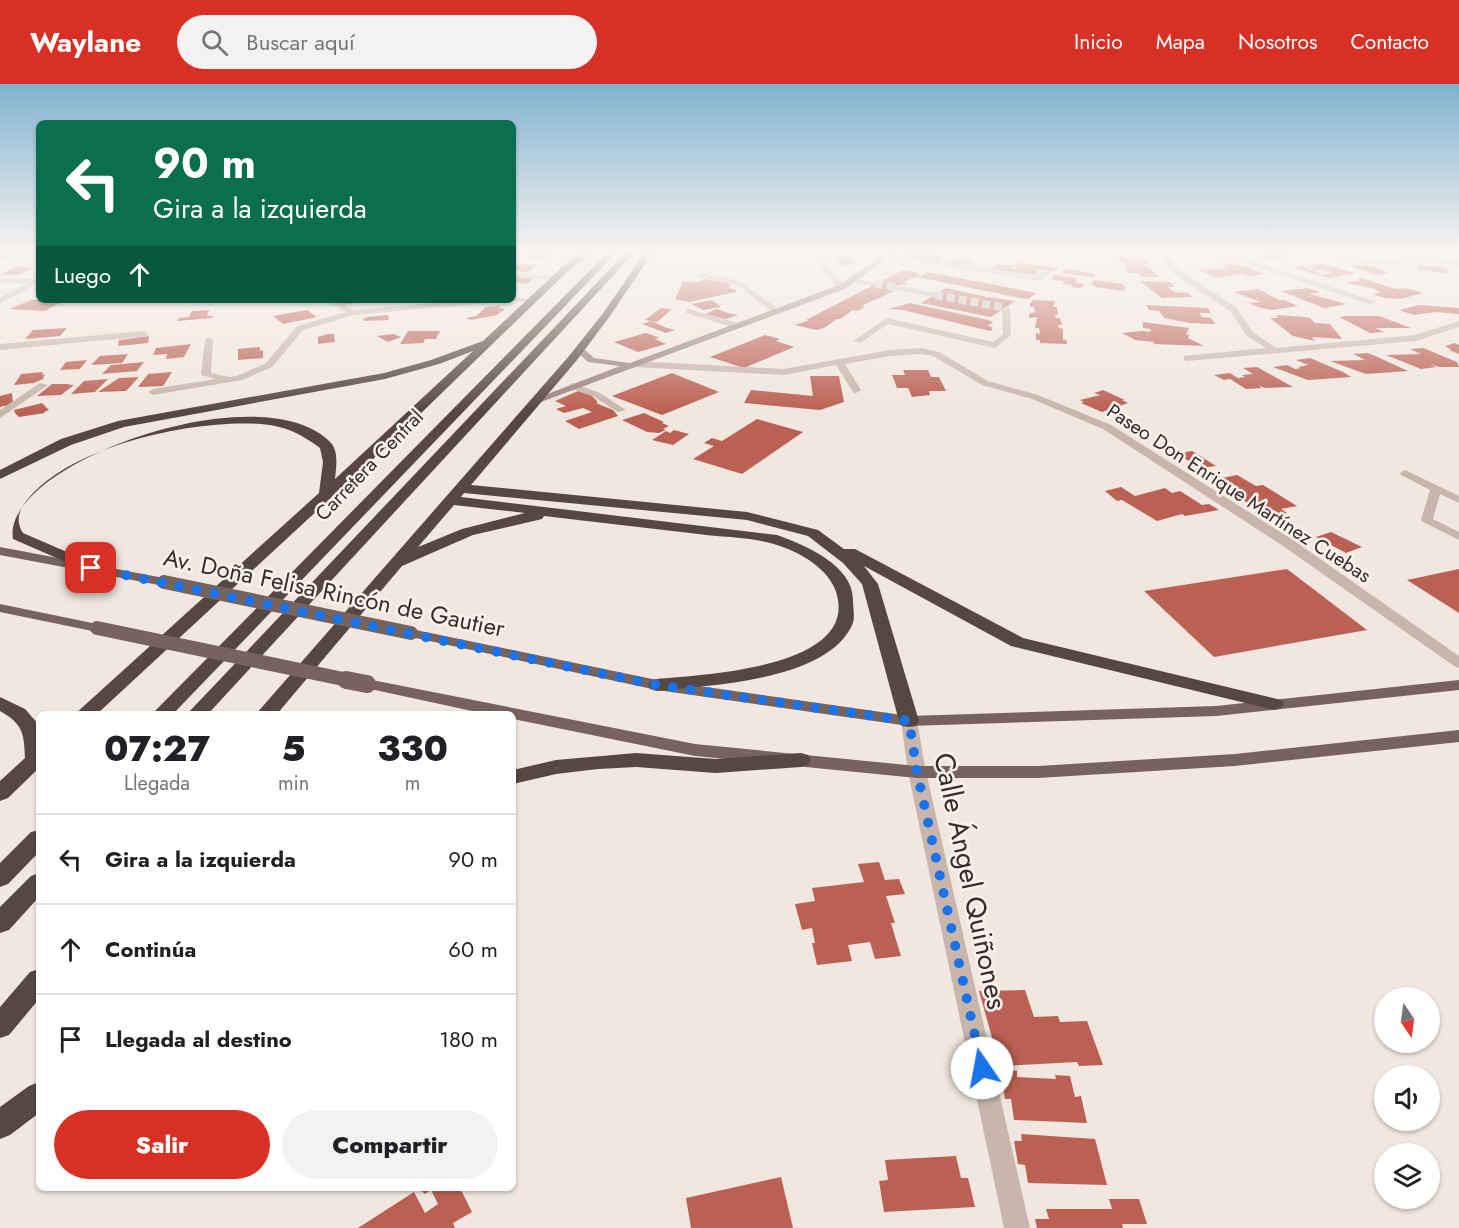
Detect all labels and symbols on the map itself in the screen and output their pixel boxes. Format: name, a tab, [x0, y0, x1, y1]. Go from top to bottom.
street label: Paseo Don Enrique Martínez Cuebas	[1101, 397, 1377, 590]
street label: Carretera Central	[309, 403, 430, 528]
street label: Av. Doña Felisa Rincón de Gautier	[160, 539, 509, 646]
pin	[65, 542, 116, 593]
street label: Calle Ángel Quiñones	[923, 749, 1018, 1013]
north arrow	[1374, 987, 1440, 1053]
position arrow	[950, 1036, 1014, 1100]

